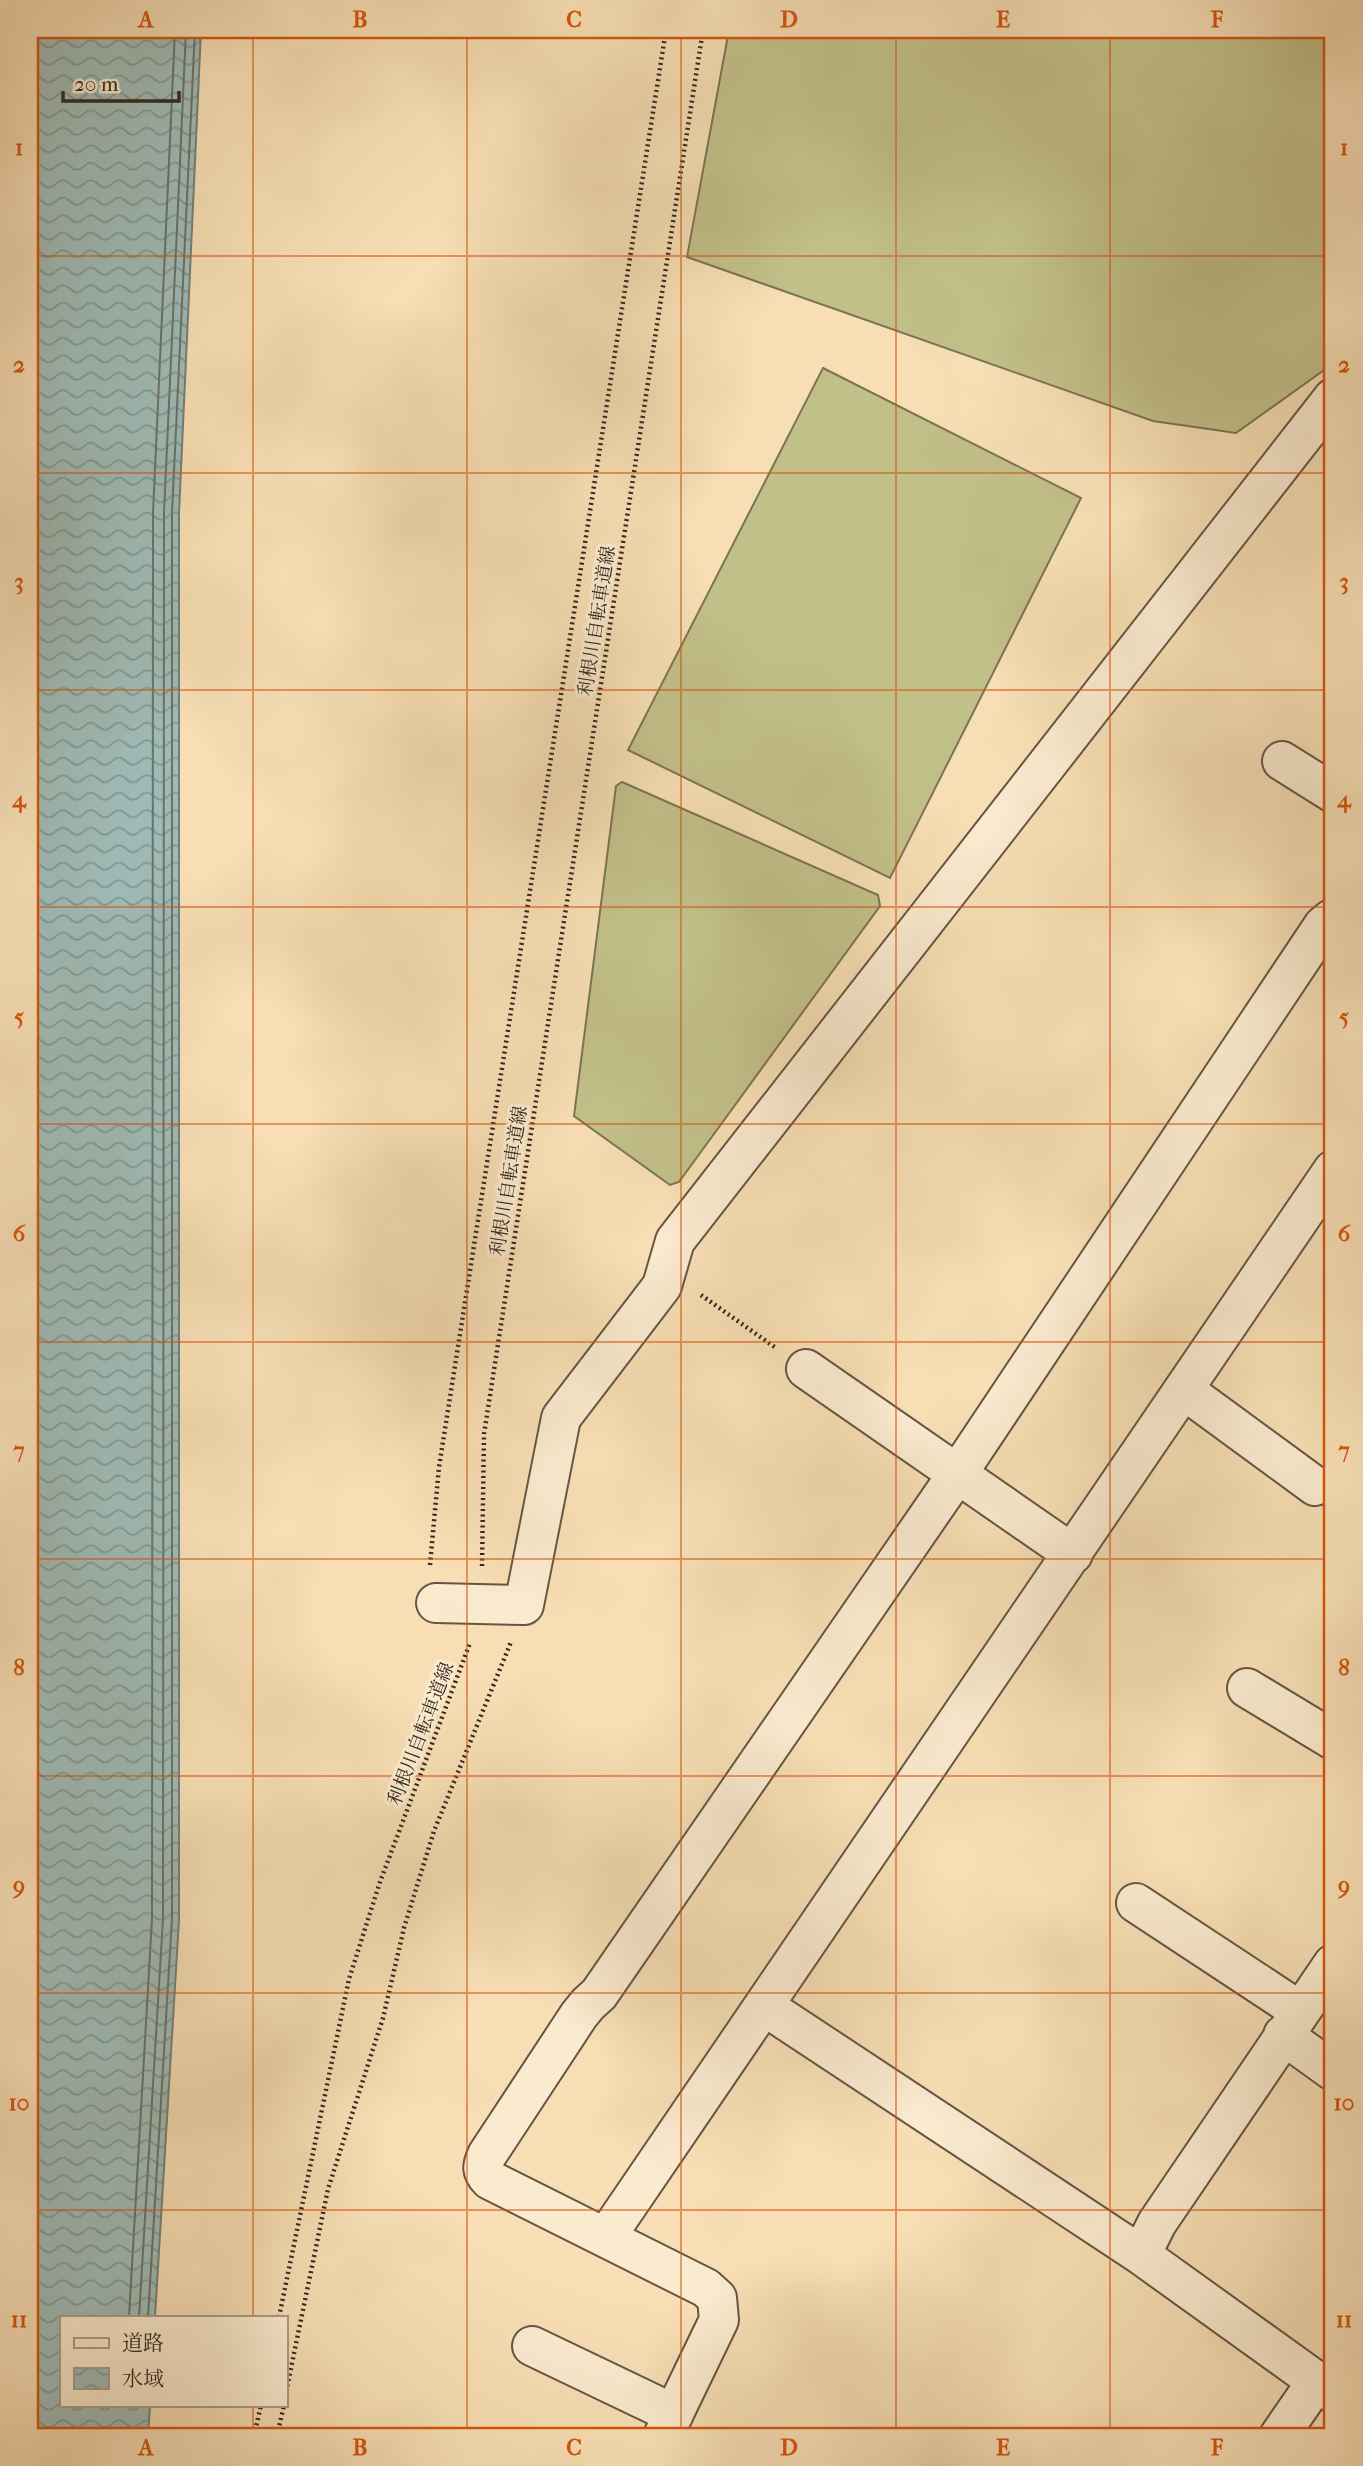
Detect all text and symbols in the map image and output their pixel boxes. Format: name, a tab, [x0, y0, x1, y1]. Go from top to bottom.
text: A	[137, 6, 155, 33]
text: B	[353, 6, 368, 33]
text: C	[566, 6, 582, 33]
text: D	[780, 6, 798, 33]
text: E	[996, 6, 1010, 33]
text: F	[1210, 6, 1224, 33]
scale bar	[63, 60, 178, 104]
text: 20 m	[74, 72, 119, 96]
text: 1	[15, 134, 23, 161]
text: 1	[1340, 134, 1348, 161]
text: 2	[13, 351, 25, 378]
text: 2	[1338, 351, 1350, 378]
street label: 利根川自転車道線	[574, 544, 620, 698]
text: 3	[14, 568, 24, 595]
text: 3	[1339, 568, 1349, 595]
text: 4	[11, 786, 27, 813]
text: 4	[1336, 786, 1352, 813]
text: 5	[14, 1003, 24, 1030]
text: 5	[1339, 1003, 1349, 1030]
street label: 利根川自転車道線	[486, 1104, 532, 1258]
text: 6	[13, 1220, 26, 1247]
text: 6	[1338, 1220, 1351, 1247]
text: 7	[12, 1437, 25, 1464]
text: 7	[1337, 1437, 1350, 1464]
text: 8	[13, 1654, 25, 1681]
text: 8	[1338, 1654, 1350, 1681]
street label: 利根川自転車道線	[383, 1659, 459, 1809]
text: 9	[12, 1872, 25, 1899]
text: 9	[1337, 1872, 1350, 1899]
text: 10	[9, 2089, 29, 2116]
text: 10	[1334, 2089, 1354, 2116]
text: 11	[11, 2306, 27, 2333]
text: 11	[1336, 2306, 1352, 2333]
legend	[60, 2316, 287, 2406]
text: 道路	[122, 2331, 164, 2355]
text: 水域	[122, 2367, 164, 2391]
text: A	[137, 2434, 155, 2461]
text: B	[353, 2434, 368, 2461]
text: C	[566, 2434, 582, 2461]
text: D	[780, 2434, 798, 2461]
text: E	[996, 2434, 1010, 2461]
text: F	[1210, 2434, 1224, 2461]

